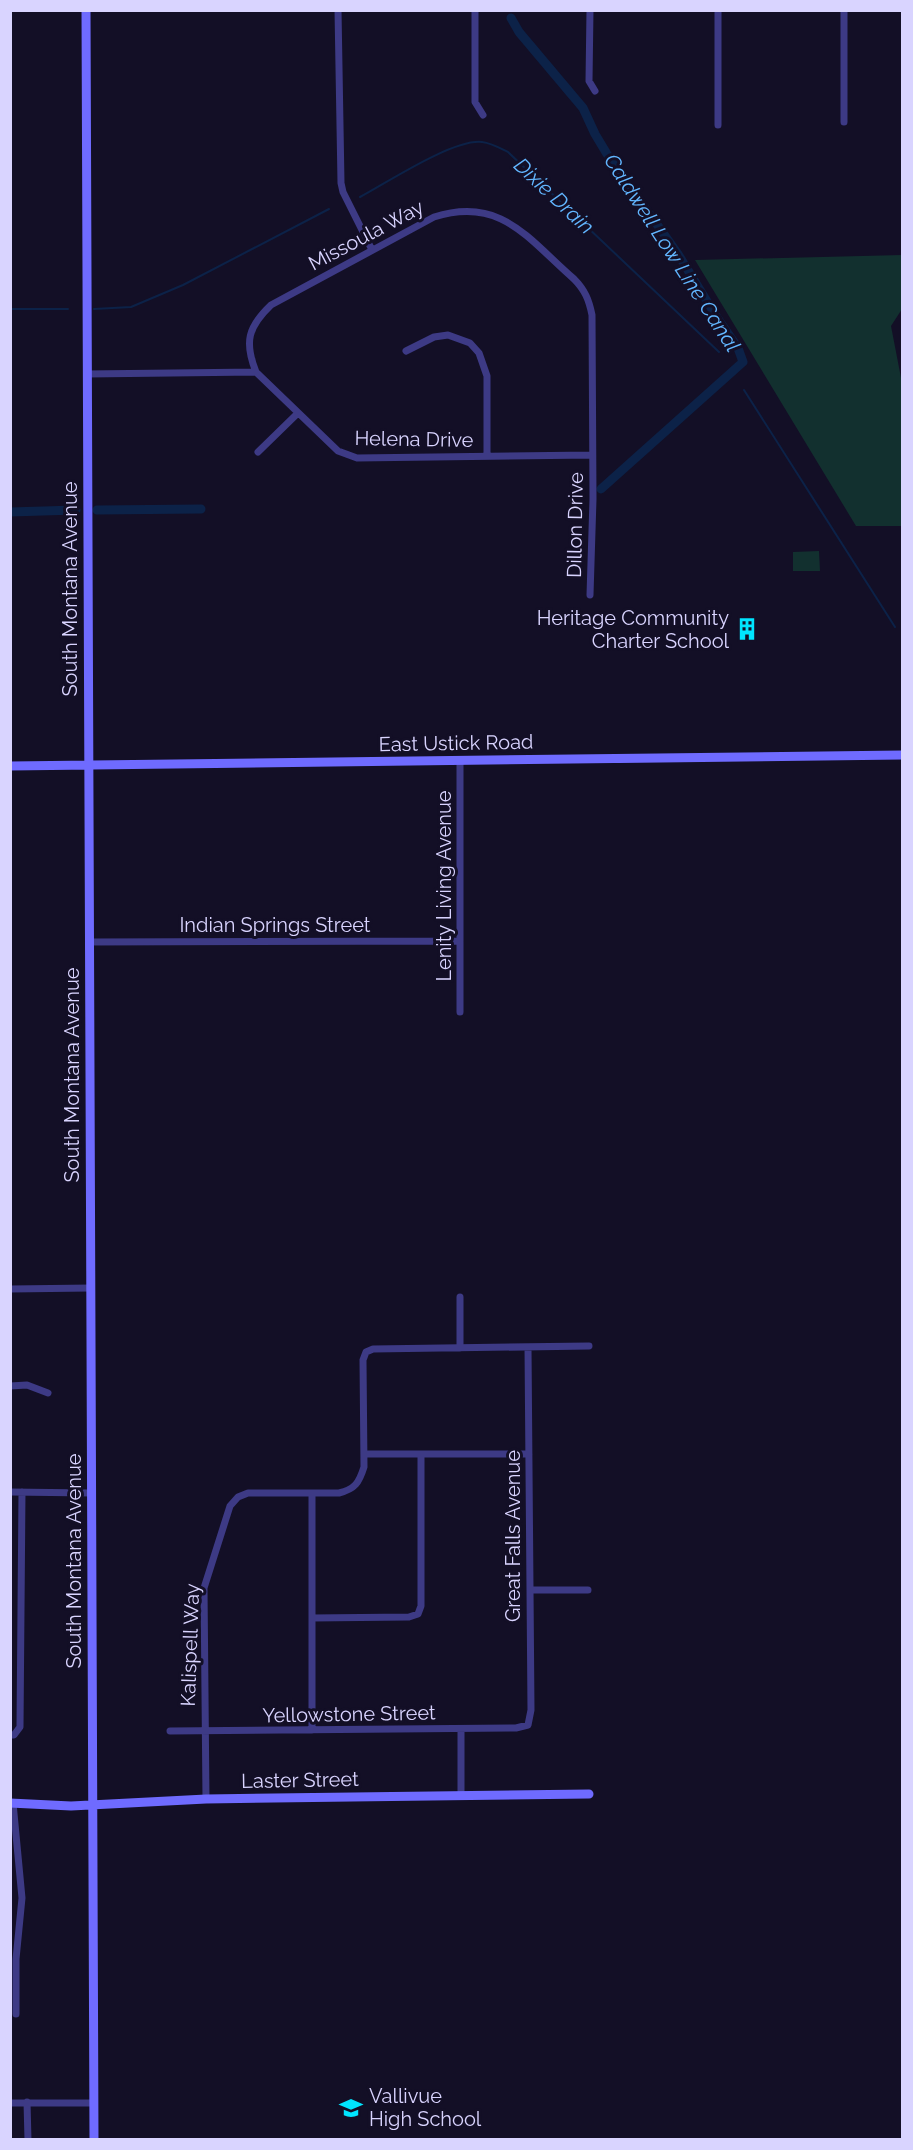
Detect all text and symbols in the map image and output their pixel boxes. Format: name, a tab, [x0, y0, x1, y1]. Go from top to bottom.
water label: Caldwell Low Line Canal	[599, 149, 746, 356]
water label: Dixie Drain	[509, 152, 600, 239]
street label: Missoula Way	[304, 195, 428, 275]
street label: Helena Drive	[354, 426, 474, 452]
street label: Dillon Drive	[562, 472, 588, 578]
street label: South Montana Avenue	[58, 481, 82, 697]
place label: Heritage Community Charter School	[537, 606, 730, 653]
building icon: Heritage Community Charter School	[734, 616, 760, 642]
street label: East Ustick Road	[378, 730, 534, 756]
street label: Lenity Living Avenue	[432, 790, 456, 982]
street label: Indian Springs Street	[179, 913, 371, 937]
street label: South Montana Avenue	[60, 967, 84, 1183]
street label: Great Falls Avenue	[501, 1450, 525, 1622]
street label: South Montana Avenue	[62, 1453, 86, 1669]
street label: Kalispell Way	[176, 1583, 204, 1707]
street label: Yellowstone Street	[262, 1700, 436, 1728]
street label: Laster Street	[241, 1767, 359, 1793]
place label: Vallivue High School	[369, 2084, 482, 2131]
school or university icon: Vallivue High School	[338, 2095, 364, 2121]

